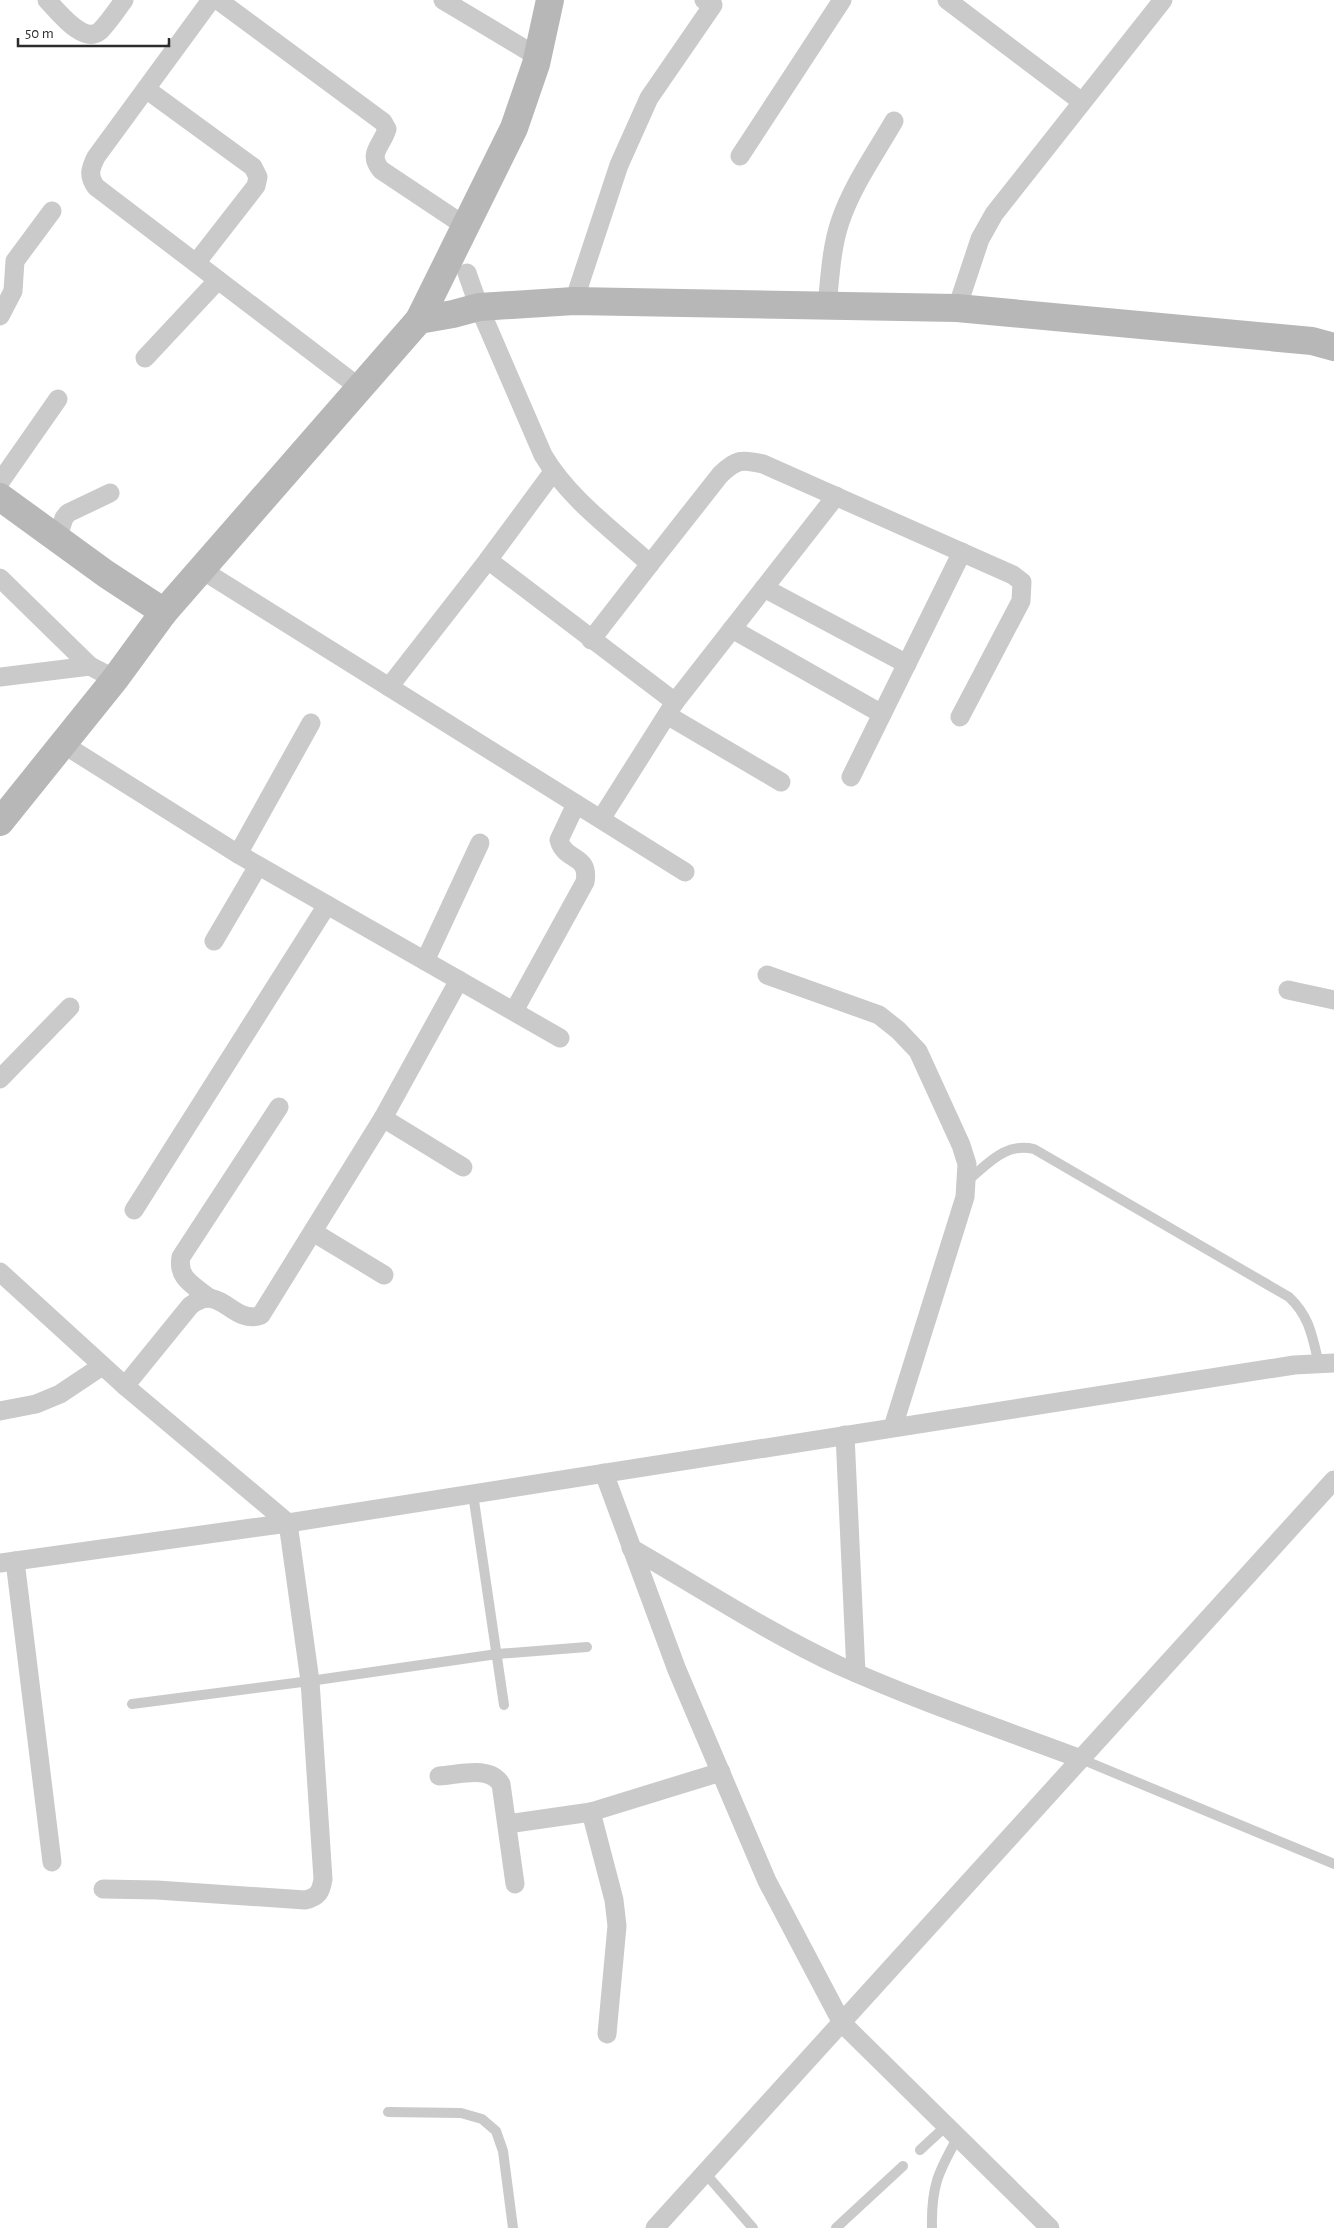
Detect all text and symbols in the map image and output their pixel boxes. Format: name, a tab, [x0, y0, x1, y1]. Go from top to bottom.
scale bar	[18, 15, 169, 47]
text: 50 m	[25, 26, 54, 41]

